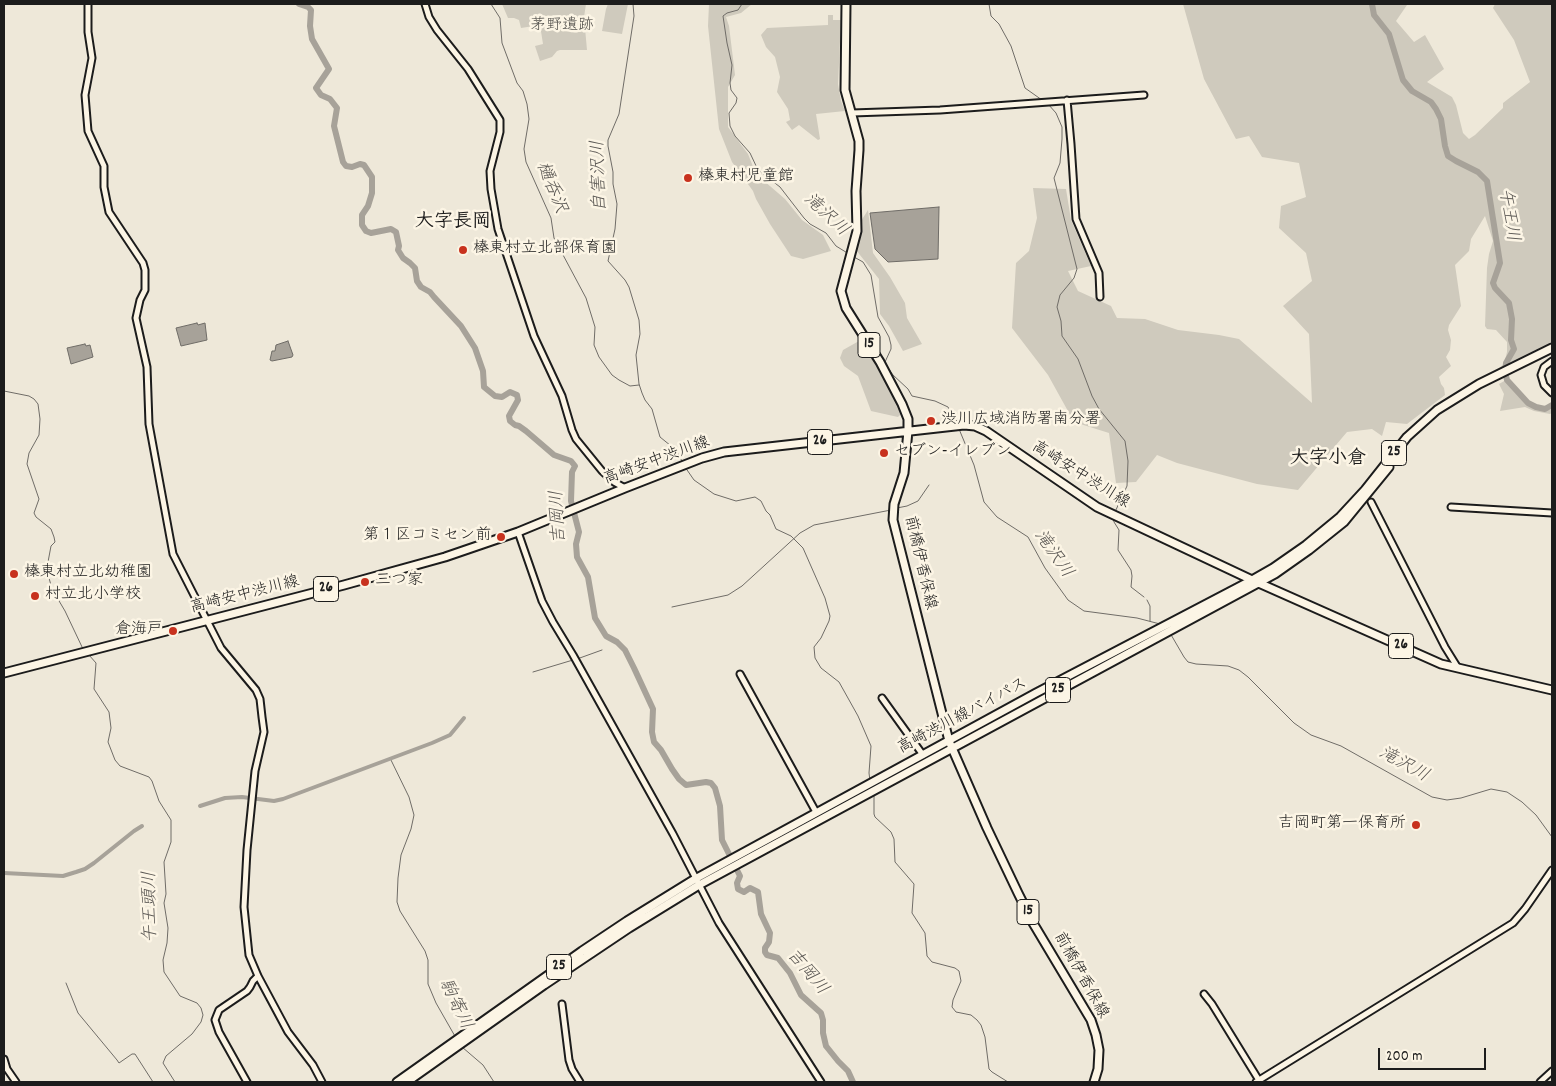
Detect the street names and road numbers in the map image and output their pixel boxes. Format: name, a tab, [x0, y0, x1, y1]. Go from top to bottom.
road number: 15	[858, 332, 880, 358]
road number: 26	[808, 430, 832, 454]
street label: 高崎安中渋川線	[601, 434, 713, 490]
street label: 高崎安中渋川線	[1027, 438, 1133, 514]
road number: 25	[1382, 440, 1406, 466]
street label: 前橋伊香保線	[899, 514, 939, 612]
street label: 高崎安中渋川線	[188, 573, 302, 619]
road number: 26	[314, 576, 338, 602]
road number: 26	[1388, 634, 1414, 658]
street label: 高崎渋川線バイパス	[895, 675, 1031, 759]
road number: 25	[1046, 678, 1070, 702]
road number: 15	[1017, 900, 1039, 924]
street label: 前橋伊香保線	[1048, 929, 1112, 1023]
road number: 25	[546, 954, 572, 980]

